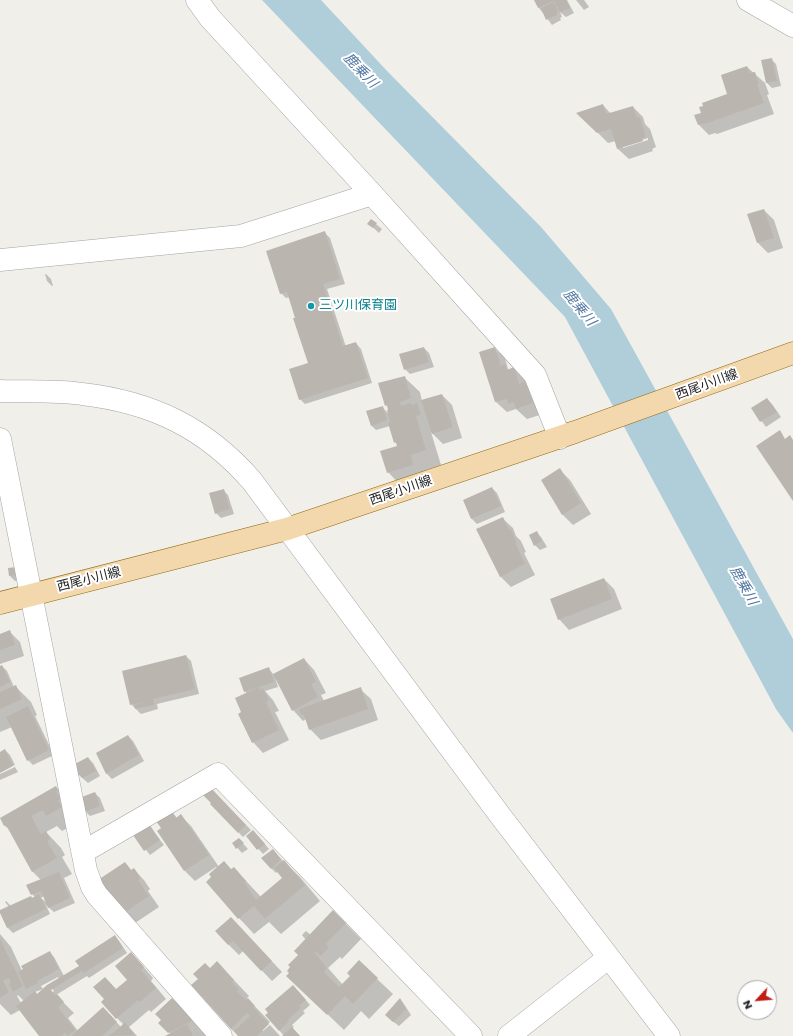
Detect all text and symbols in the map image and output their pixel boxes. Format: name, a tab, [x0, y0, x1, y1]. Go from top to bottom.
water label: 鹿乗川	[339, 50, 381, 92]
water label: 鹿乗川	[559, 286, 599, 330]
place label: 三ツ川保育園	[319, 298, 397, 314]
marker: 三ツ川保育園	[306, 301, 316, 311]
street label: 西尾小川線	[674, 367, 740, 403]
street label: 西尾小川線	[368, 473, 434, 509]
water label: 鹿乗川	[725, 564, 761, 608]
street label: 西尾小川線	[56, 565, 122, 595]
north arrow	[737, 980, 777, 1020]
text: N	[738, 998, 756, 1012]

